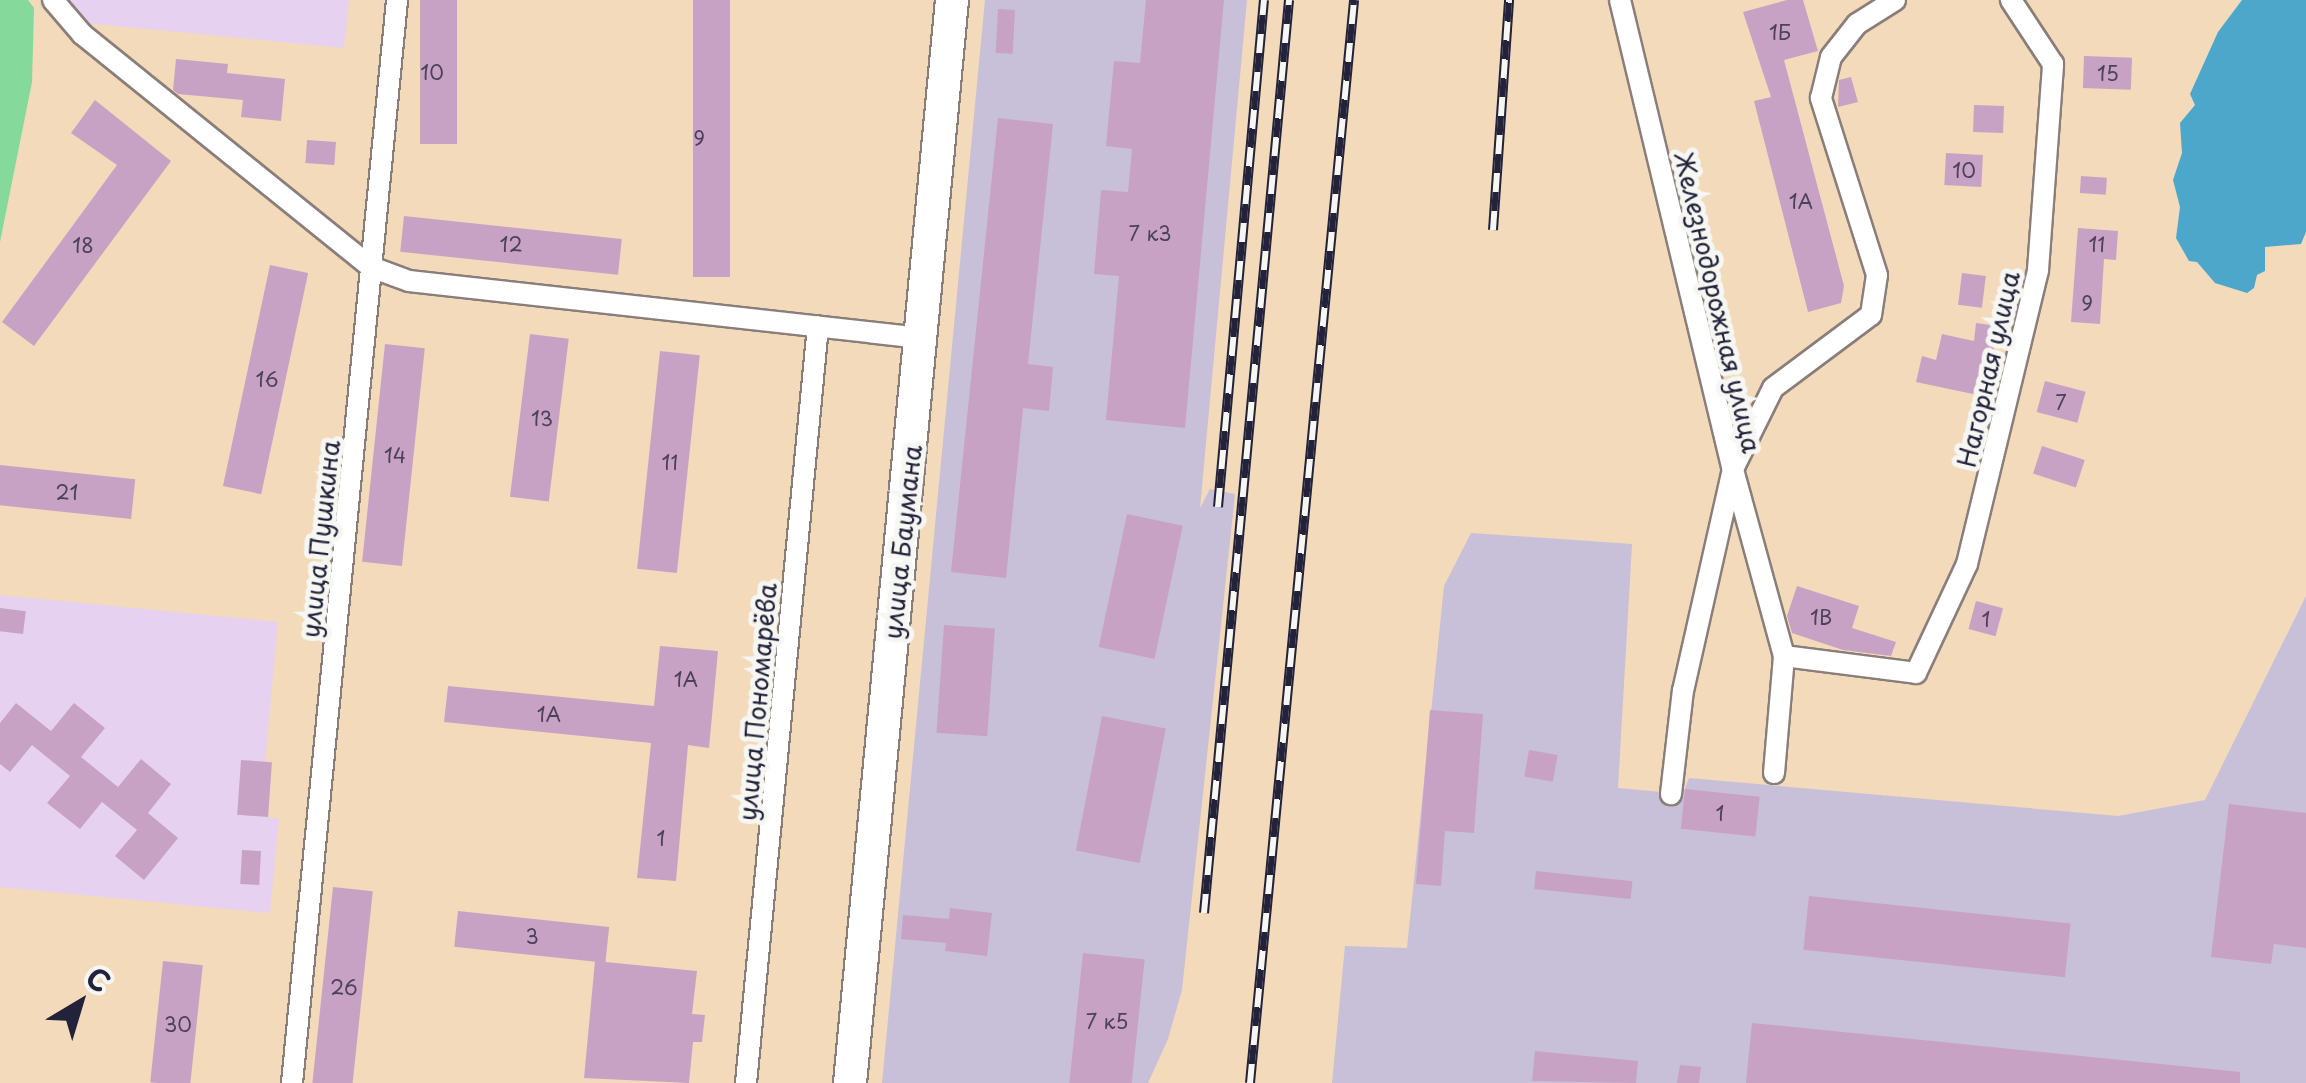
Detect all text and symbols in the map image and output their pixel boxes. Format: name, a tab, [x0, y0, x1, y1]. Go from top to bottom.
house number: 1Б	[1769, 20, 1791, 44]
house number: 10	[420, 60, 444, 84]
house number: 15	[2097, 61, 2119, 85]
house number: 9	[693, 126, 705, 150]
street label: Железнодорожная улица	[1669, 148, 1767, 456]
house number: 10	[1952, 158, 1976, 182]
house number: 1А	[1789, 189, 1813, 213]
house number: 7 к3	[1129, 221, 1171, 245]
house number: 12	[499, 232, 523, 256]
house number: 11	[2089, 232, 2105, 256]
house number: 18	[72, 233, 94, 257]
street label: Нагорная улица	[1951, 267, 2025, 471]
house number: 9	[2081, 291, 2093, 315]
house number: 16	[256, 367, 278, 391]
house number: 7	[2055, 390, 2067, 414]
house number: 13	[531, 406, 553, 430]
street label: улица Пушкина	[295, 438, 345, 640]
house number: 14	[384, 443, 406, 467]
street label: улица Баумана	[877, 443, 927, 641]
house number: 11	[662, 450, 678, 474]
house number: 21	[55, 480, 79, 504]
street label: улица Пономарёва	[732, 581, 782, 823]
house number: 1В	[1810, 605, 1832, 629]
house number: 1	[1982, 607, 1990, 631]
house number: 1А	[674, 667, 698, 691]
house number: 1А	[537, 702, 561, 726]
house number: 1	[1716, 801, 1724, 825]
house number: 1	[657, 826, 665, 850]
house number: 3	[525, 924, 539, 948]
north arrow	[30, 953, 130, 1053]
text: С	[77, 956, 120, 1002]
house number: 26	[330, 975, 358, 999]
house number: 7 к5	[1086, 1009, 1128, 1033]
house number: 30	[164, 1012, 192, 1036]

